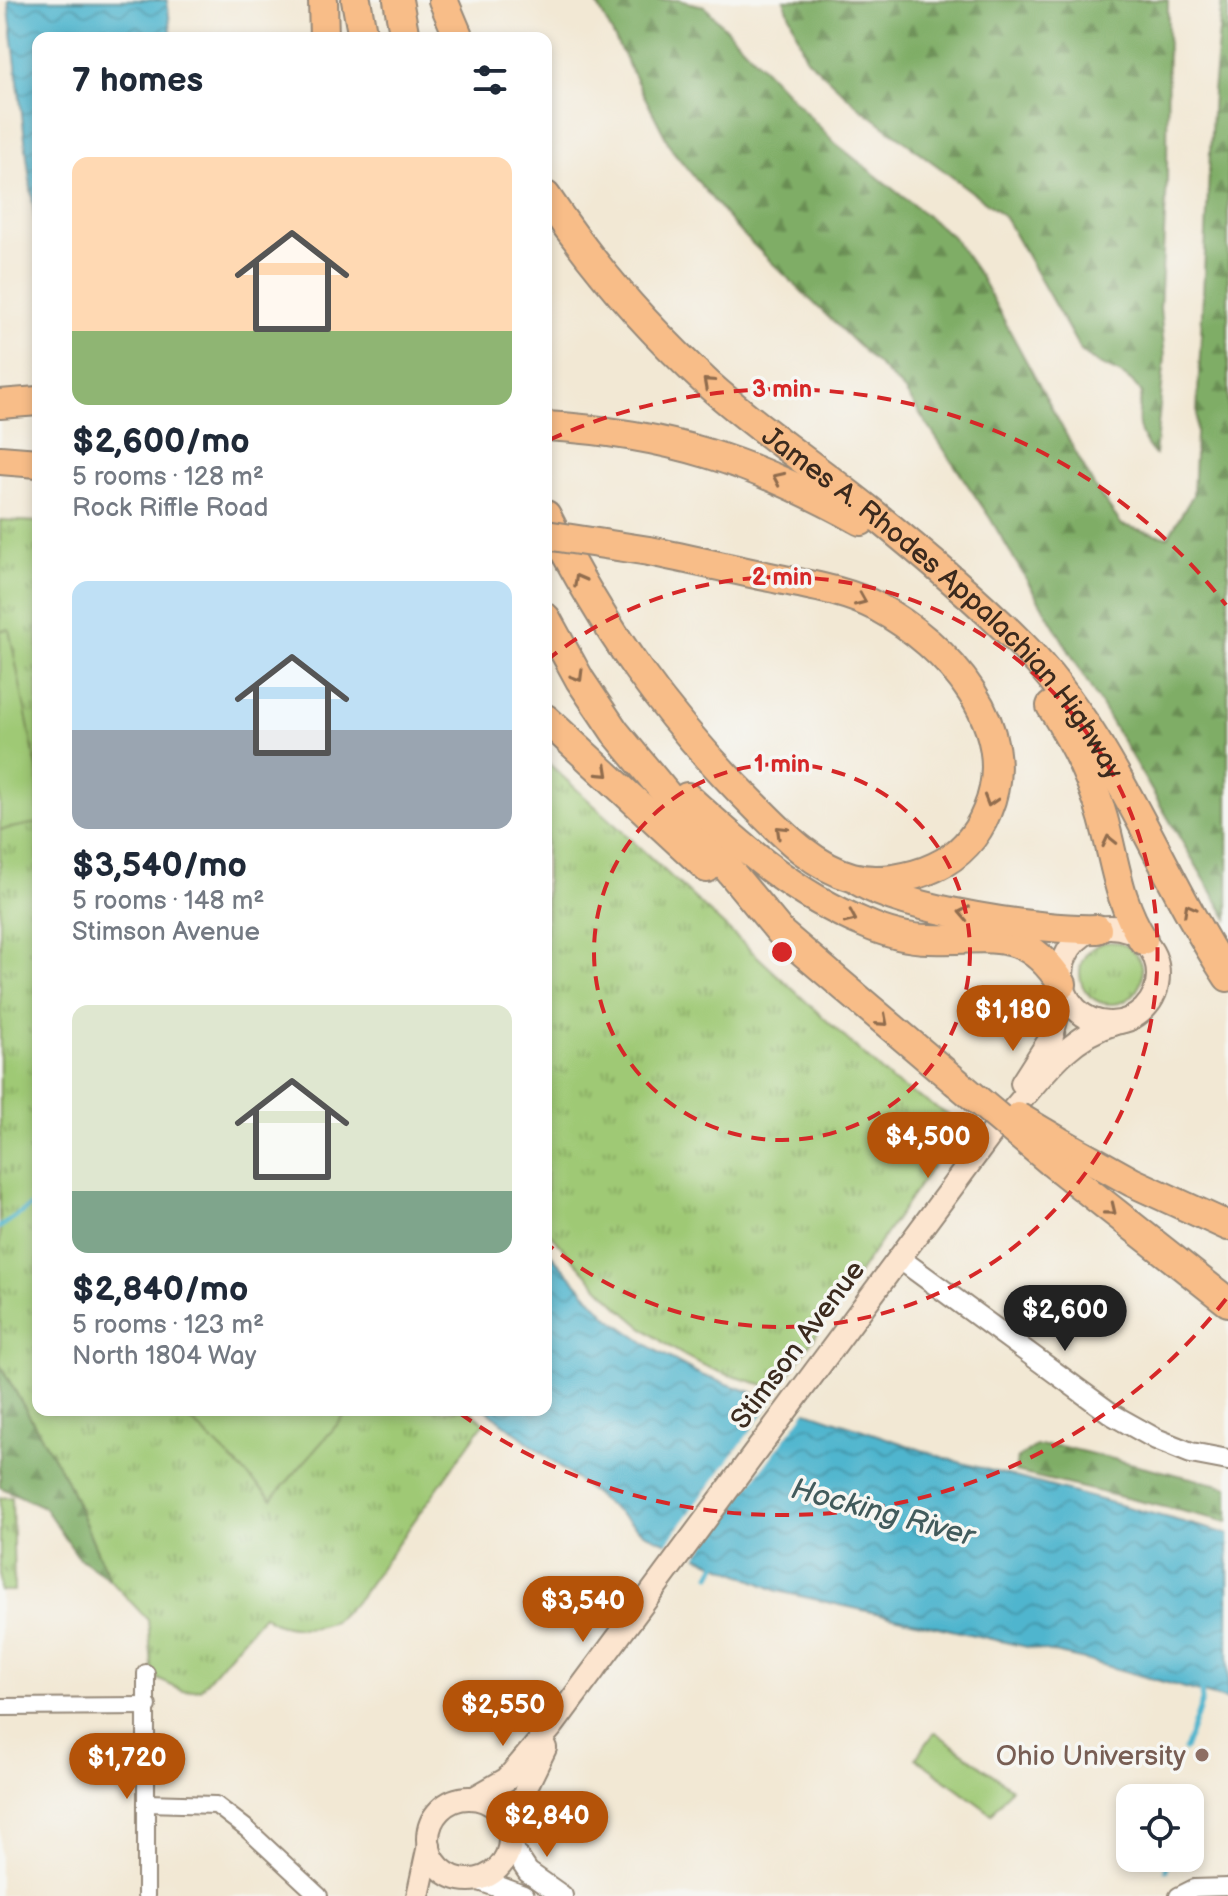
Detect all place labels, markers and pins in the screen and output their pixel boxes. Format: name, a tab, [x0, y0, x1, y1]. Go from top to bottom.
centre of rings	[768, 938, 796, 966]
pin: $1,180	[948, 985, 1078, 1053]
pin: $4,500	[863, 1112, 993, 1180]
pin: $2,600	[1000, 1285, 1130, 1353]
pin: $3,540	[518, 1576, 648, 1644]
pin: $2,550	[438, 1680, 568, 1748]
pin: $1,720	[62, 1733, 192, 1801]
place label: Ohio University	[996, 1740, 1186, 1773]
marker: Ohio University	[1193, 1746, 1211, 1764]
pin: $2,840	[482, 1791, 612, 1859]

